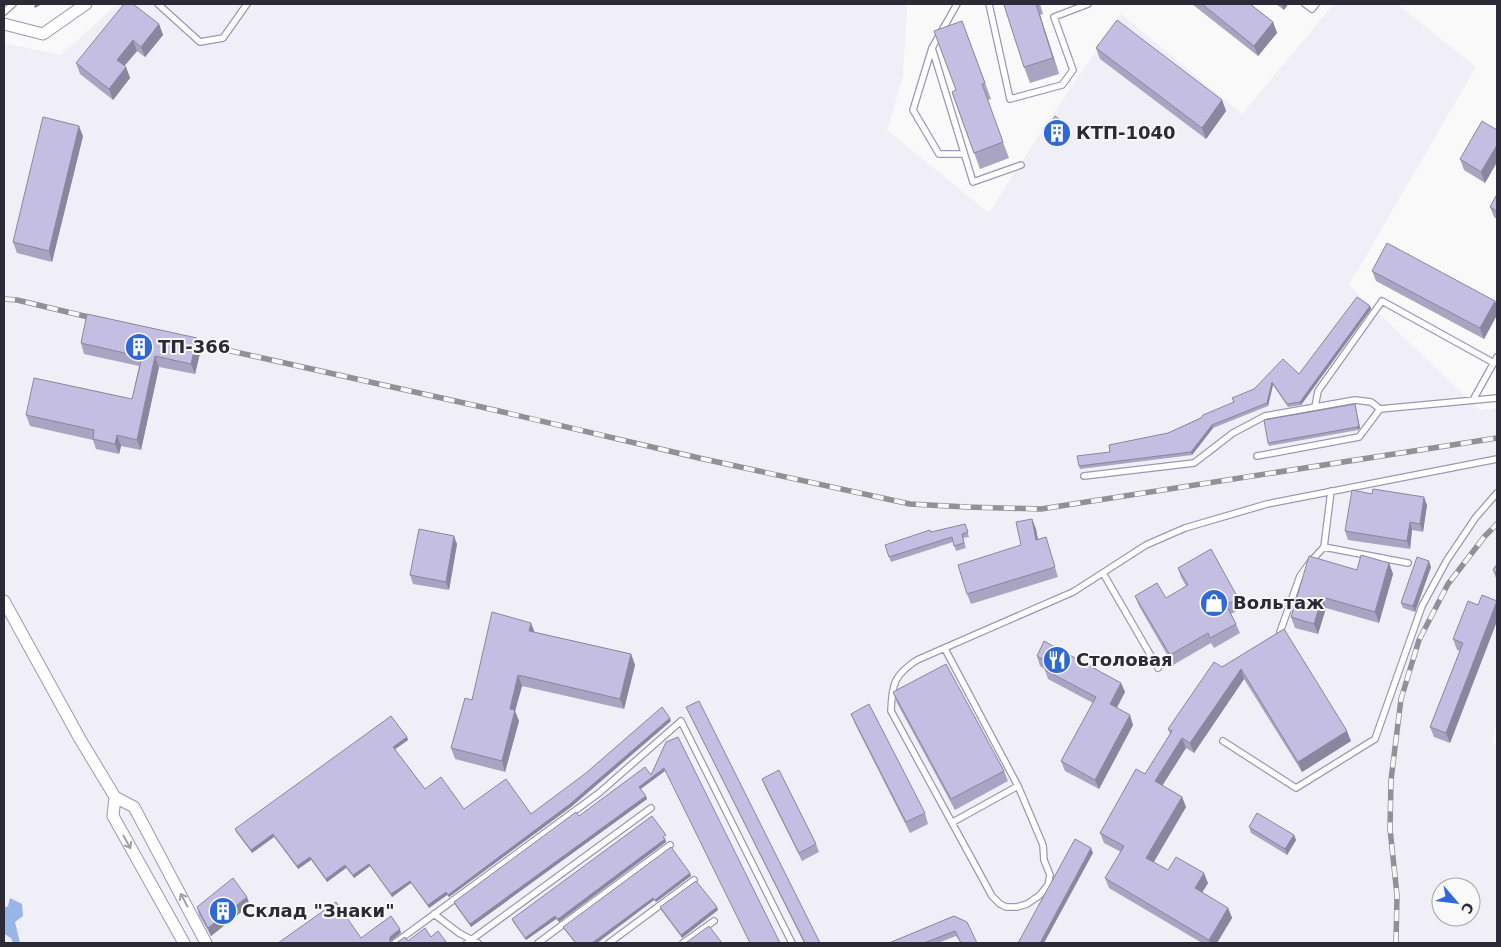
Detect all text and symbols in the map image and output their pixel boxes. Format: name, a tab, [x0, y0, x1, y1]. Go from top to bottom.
building icon: КТП-1040	[1042, 118, 1072, 148]
place label: КТП-1040	[1076, 122, 1176, 143]
building icon: ТП-366	[124, 332, 154, 362]
place label: ТП-366	[158, 336, 230, 357]
shop icon: Вольтаж	[1199, 588, 1229, 618]
place label: Вольтаж	[1233, 592, 1324, 613]
restaurant icon: Столовая	[1042, 645, 1072, 675]
place label: Столовая	[1076, 649, 1173, 670]
one-way arrow	[122, 835, 132, 850]
north arrow	[1431, 877, 1481, 927]
one-way arrow	[179, 893, 189, 907]
building icon: Склад "Знаки"	[208, 896, 238, 926]
place label: Склад "Знаки"	[242, 900, 395, 921]
text: С	[1458, 900, 1477, 916]

